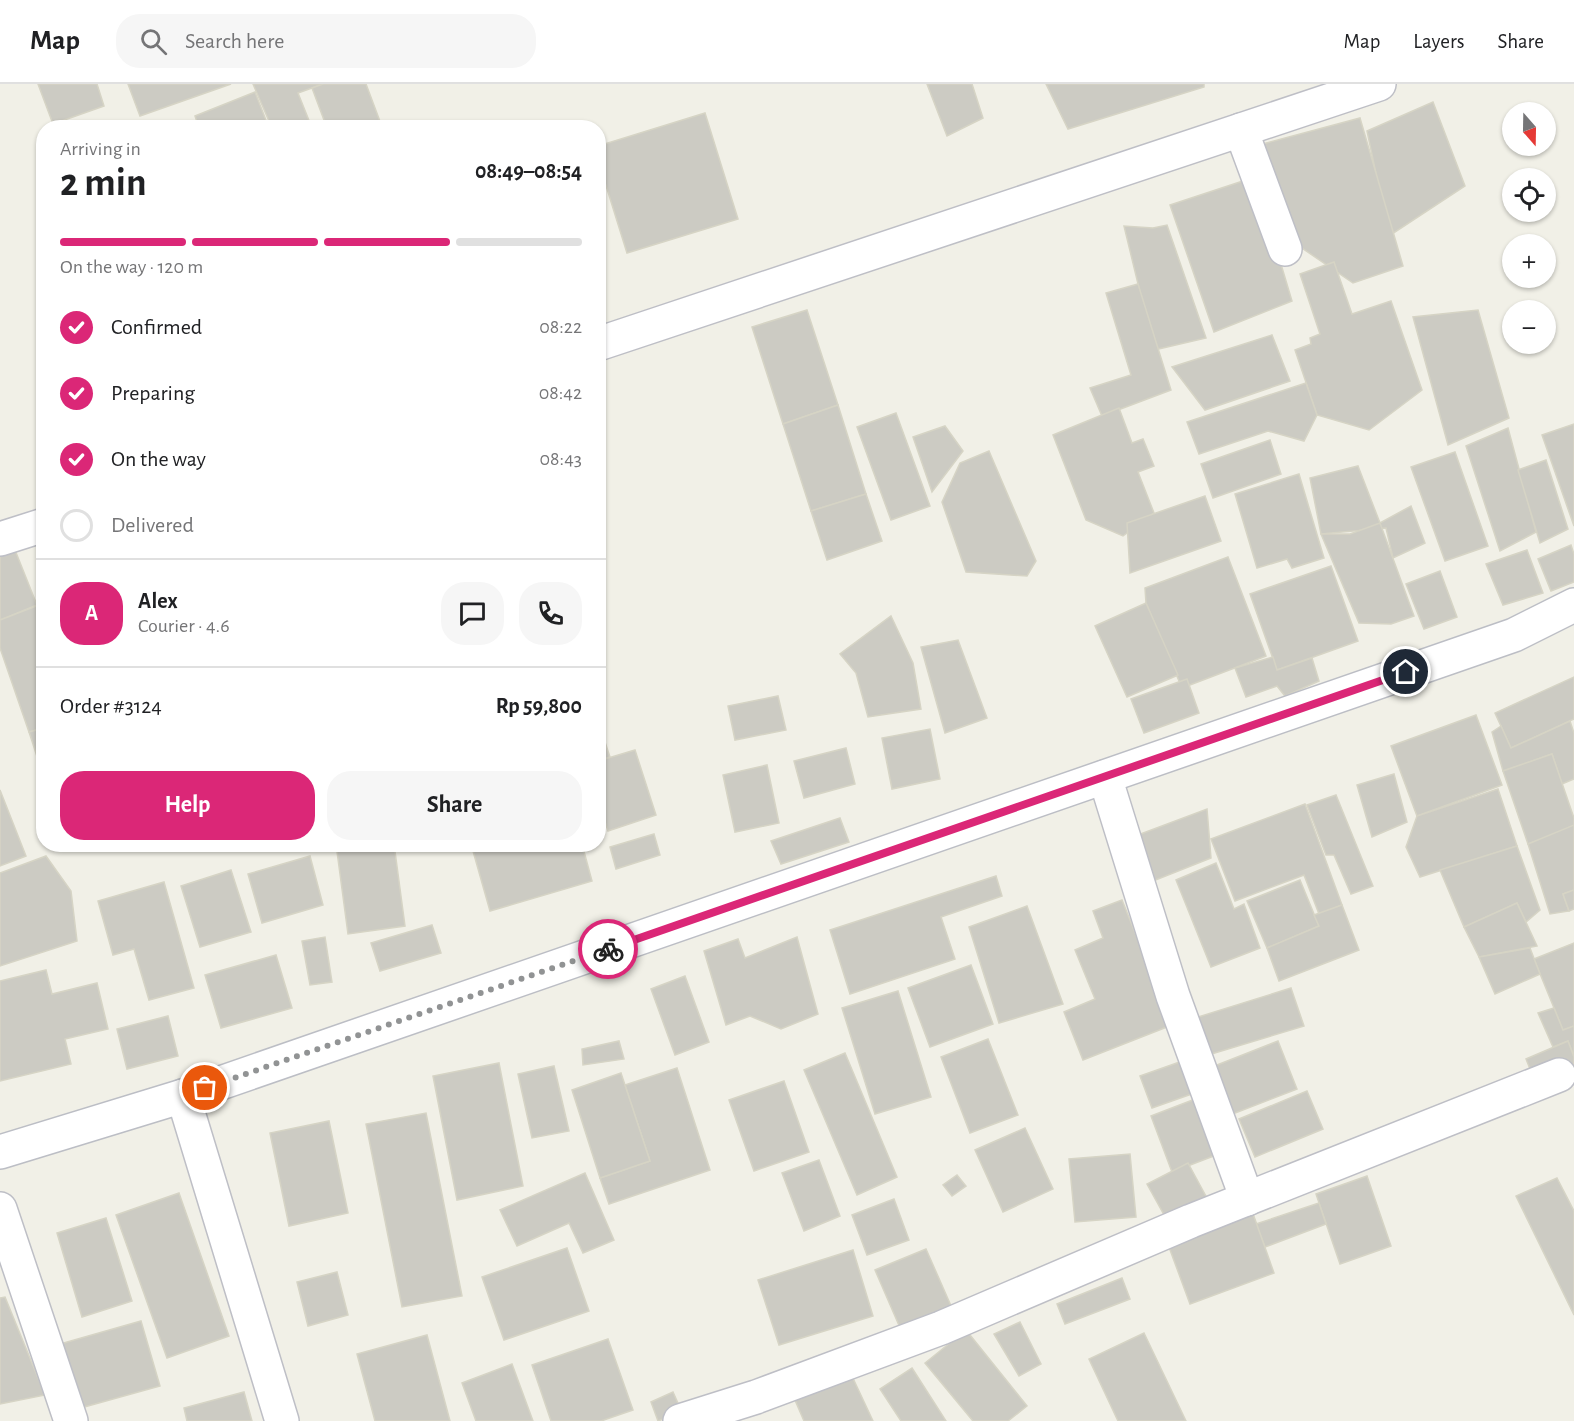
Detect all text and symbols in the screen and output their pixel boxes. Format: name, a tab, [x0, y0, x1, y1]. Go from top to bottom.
search box	[116, 14, 536, 68]
icon: search	[137, 25, 170, 58]
text: Map	[30, 27, 80, 55]
text: Search here	[185, 30, 284, 52]
text: Map	[1344, 31, 1380, 52]
text: Layers	[1413, 31, 1464, 52]
text: Share	[1497, 31, 1544, 52]
north arrow	[1502, 102, 1556, 156]
map controls	[1502, 102, 1556, 354]
text: Arriving in	[60, 139, 141, 159]
text: 08:49–08:54	[475, 160, 582, 182]
text: 2 min	[60, 164, 147, 203]
button: locate	[1502, 168, 1556, 222]
button: +	[1502, 234, 1556, 288]
text: On the way · 120 m	[60, 257, 203, 277]
button: −	[1502, 300, 1556, 354]
icon: check	[60, 311, 93, 344]
text: Confirmed	[111, 316, 202, 338]
text: 08:22	[539, 317, 582, 337]
icon: check	[60, 377, 93, 410]
text: Preparing	[111, 382, 195, 404]
text: 08:42	[539, 383, 582, 403]
icon: check	[60, 443, 93, 476]
text: On the way	[111, 448, 206, 470]
text: 08:43	[540, 449, 582, 469]
text: Delivered	[111, 514, 194, 536]
button: chat	[441, 582, 504, 645]
button: phone	[519, 582, 582, 645]
text: Alex	[138, 590, 178, 612]
text: A	[85, 602, 98, 624]
text: Courier · 4.6	[138, 616, 230, 636]
pin	[1380, 646, 1431, 697]
icon: home	[1389, 655, 1422, 688]
text: Order #3124	[60, 695, 162, 717]
text: Rp 59,800	[496, 695, 582, 717]
button: Help	[60, 771, 315, 840]
button: Share	[327, 771, 582, 840]
courier	[578, 919, 638, 979]
icon: bike	[592, 933, 625, 966]
pin	[179, 1062, 230, 1113]
icon: bag	[188, 1071, 221, 1104]

